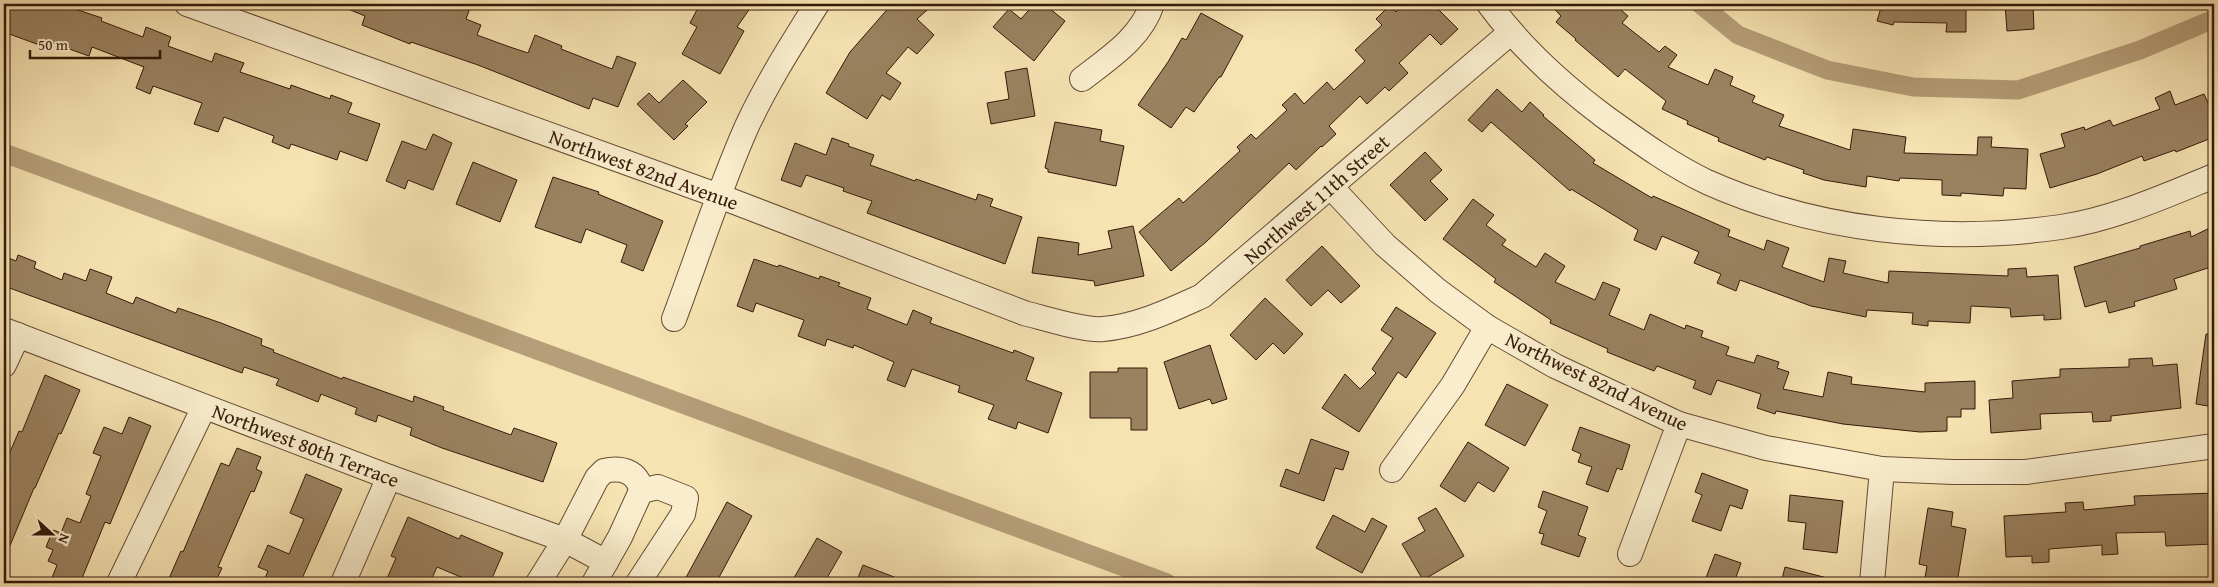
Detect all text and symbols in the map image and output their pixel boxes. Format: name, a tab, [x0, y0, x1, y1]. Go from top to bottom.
scale bar	[30, 28, 160, 60]
text: 50 m	[38, 34, 69, 55]
street label: Northwest 82nd Avenue	[545, 121, 743, 217]
street label: Northwest 11th Street	[1237, 127, 1395, 271]
street label: Northwest 82nd Avenue	[1501, 324, 1693, 438]
street label: Northwest 80th Terrace	[208, 396, 404, 494]
north arrow	[28, 510, 78, 560]
text: N	[53, 531, 75, 547]

